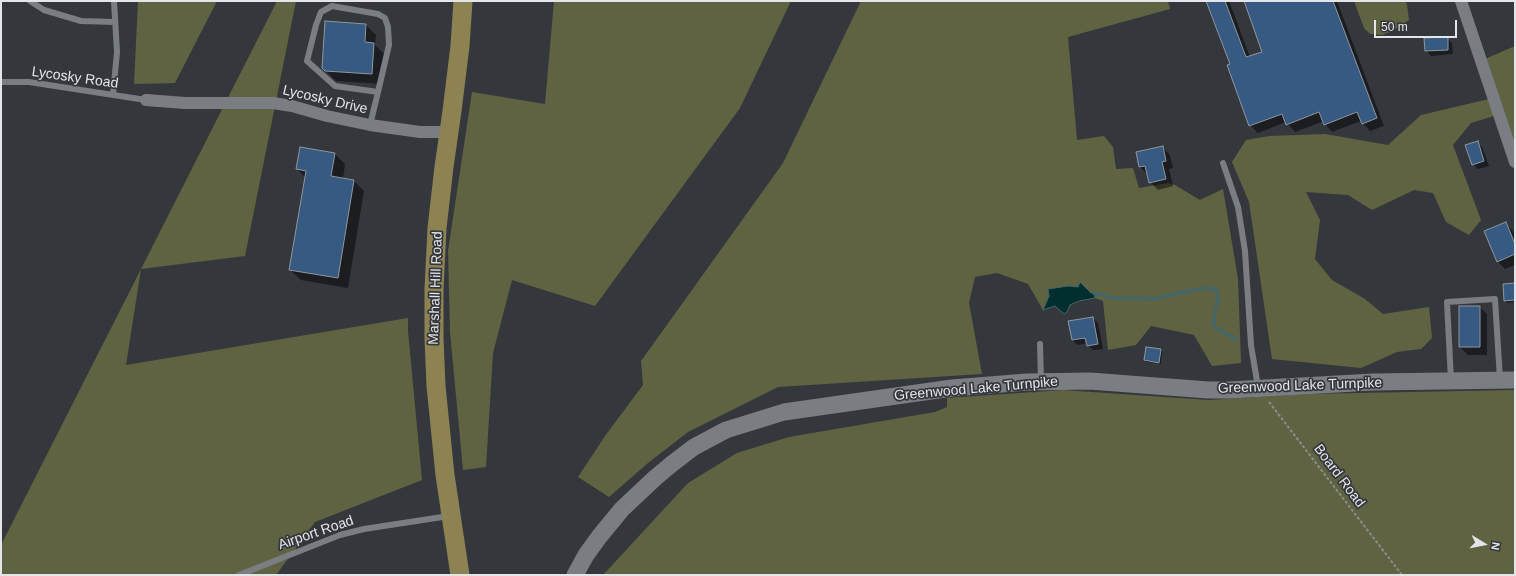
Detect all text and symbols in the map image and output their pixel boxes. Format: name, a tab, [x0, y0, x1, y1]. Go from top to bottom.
scale bar	[1376, 12, 1459, 38]
text: 50 m	[1381, 20, 1408, 34]
street label: Lycosky Road	[31, 64, 119, 92]
street label: Lycosky Drive	[281, 82, 369, 118]
street label: Marshall Hill Road	[426, 231, 446, 345]
street label: Greenwood Lake Turnpike	[893, 373, 1059, 405]
street label: Greenwood Lake Turnpike	[1218, 375, 1382, 397]
street label: Board Road	[1310, 441, 1368, 511]
street label: Airport Road	[276, 512, 356, 554]
north arrow	[1464, 524, 1504, 564]
text: N	[1489, 541, 1502, 551]

